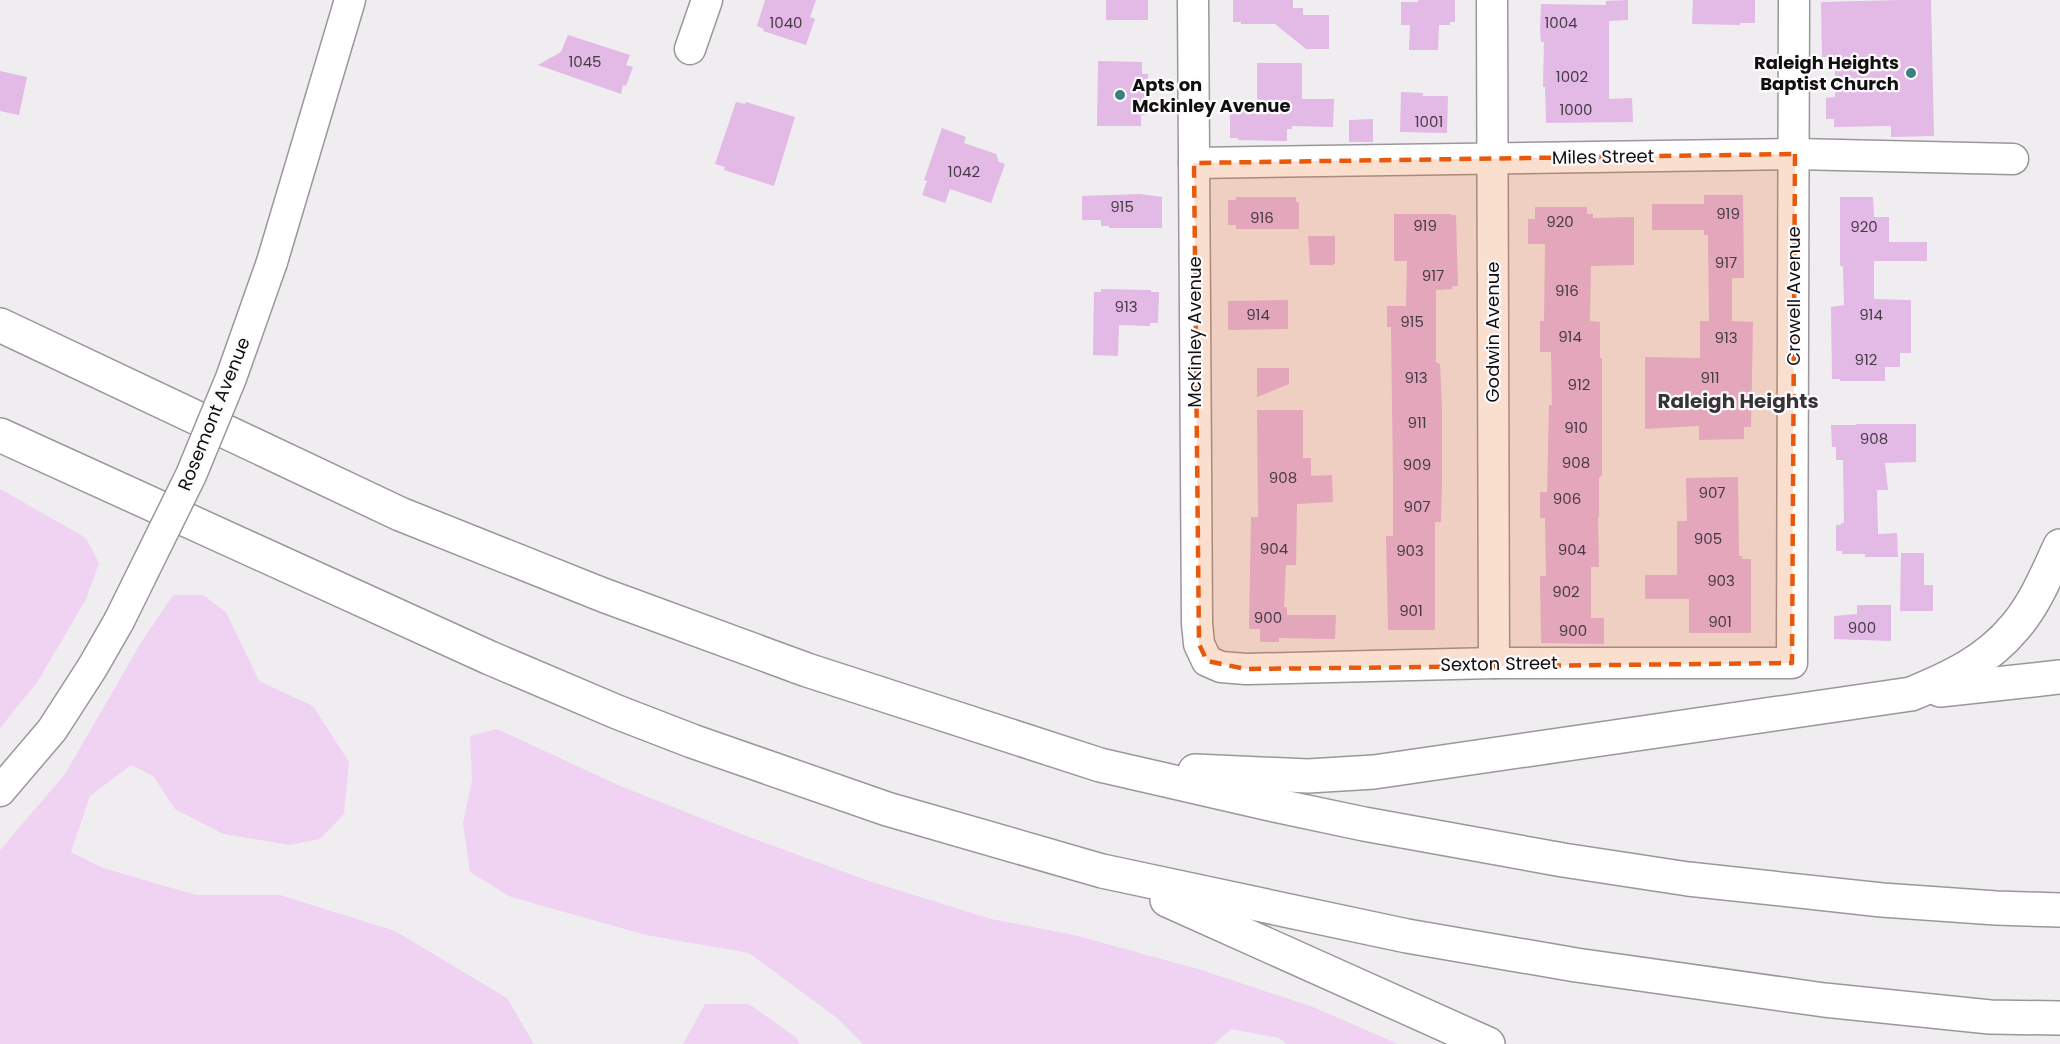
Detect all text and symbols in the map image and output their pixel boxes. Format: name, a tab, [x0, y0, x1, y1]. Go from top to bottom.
house number: 1040	[769, 12, 803, 33]
house number: 1004	[1544, 12, 1578, 33]
place label: Raleigh Heights Baptist Church	[1754, 50, 1899, 96]
house number: 1045	[568, 51, 602, 72]
house number: 1002	[1556, 66, 1588, 87]
marker: Raleigh Heights Baptist Church	[1904, 66, 1918, 80]
place label: Apts on Mckinley Avenue	[1132, 72, 1291, 118]
marker: Apts on Mckinley Avenue	[1113, 88, 1127, 102]
house number: 1000	[1559, 99, 1593, 120]
house number: 1001	[1415, 111, 1443, 132]
street label: Miles Street	[1552, 143, 1654, 170]
house number: 1042	[948, 161, 980, 182]
house number: 915	[1110, 196, 1134, 217]
house number: 919	[1716, 203, 1740, 224]
house number: 916	[1250, 207, 1274, 228]
house number: 920	[1546, 211, 1574, 232]
house number: 919	[1413, 215, 1437, 236]
house number: 920	[1850, 216, 1878, 237]
street label: Crowell Avenue	[1781, 226, 1806, 366]
house number: 917	[1715, 252, 1737, 273]
street label: McKinley Avenue	[1182, 256, 1207, 408]
street label: Godwin Avenue	[1480, 262, 1505, 402]
house number: 917	[1422, 265, 1444, 286]
house number: 916	[1555, 280, 1579, 301]
house number: 913	[1114, 296, 1138, 317]
house number: 914	[1246, 304, 1270, 325]
house number: 914	[1859, 304, 1883, 325]
house number: 915	[1400, 311, 1424, 332]
house number: 914	[1558, 326, 1582, 347]
house number: 913	[1714, 327, 1738, 348]
street label: Rosemont Avenue	[171, 333, 256, 494]
house number: 912	[1855, 349, 1877, 370]
house number: 913	[1404, 367, 1428, 388]
house number: 911	[1700, 367, 1720, 388]
house number: 912	[1568, 374, 1590, 395]
district label: Raleigh Heights	[1657, 387, 1819, 415]
house number: 911	[1407, 412, 1427, 433]
house number: 910	[1564, 417, 1588, 438]
house number: 908	[1860, 428, 1888, 449]
house number: 908	[1562, 452, 1590, 473]
house number: 909	[1403, 454, 1431, 475]
house number: 908	[1269, 467, 1297, 488]
house number: 907	[1698, 482, 1726, 503]
house number: 906	[1553, 488, 1581, 509]
house number: 907	[1403, 496, 1431, 517]
house number: 905	[1694, 528, 1722, 549]
house number: 904	[1260, 538, 1288, 559]
house number: 904	[1558, 539, 1586, 560]
house number: 903	[1396, 540, 1424, 561]
house number: 903	[1707, 570, 1735, 591]
house number: 902	[1552, 581, 1580, 602]
house number: 901	[1399, 600, 1423, 621]
house number: 900	[1254, 607, 1282, 628]
house number: 901	[1708, 611, 1732, 632]
house number: 900	[1848, 617, 1876, 638]
house number: 900	[1559, 620, 1587, 641]
street label: Sexton Street	[1440, 650, 1558, 677]

